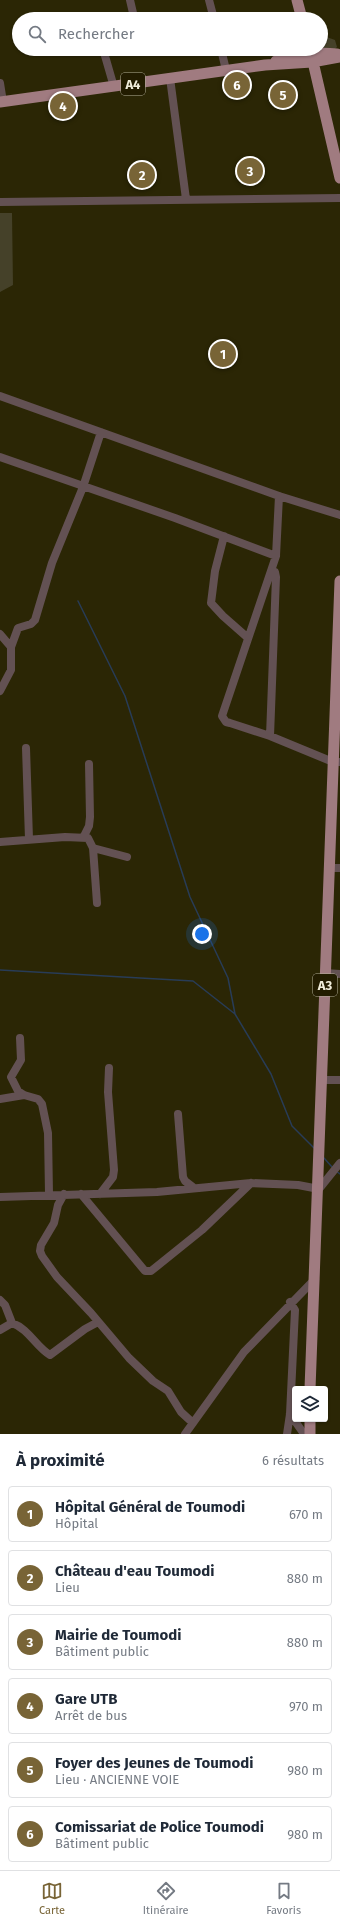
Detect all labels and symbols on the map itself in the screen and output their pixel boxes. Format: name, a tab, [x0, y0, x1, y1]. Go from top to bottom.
pin: 6	[224, 70, 250, 100]
road number: A4	[121, 73, 145, 95]
pin: 5	[270, 80, 296, 110]
pin: 4	[50, 91, 76, 121]
pin: 3	[237, 156, 263, 186]
pin: 2	[129, 160, 155, 190]
pin: 1	[210, 339, 236, 369]
your location	[192, 924, 212, 944]
road number: A3	[313, 974, 337, 996]

